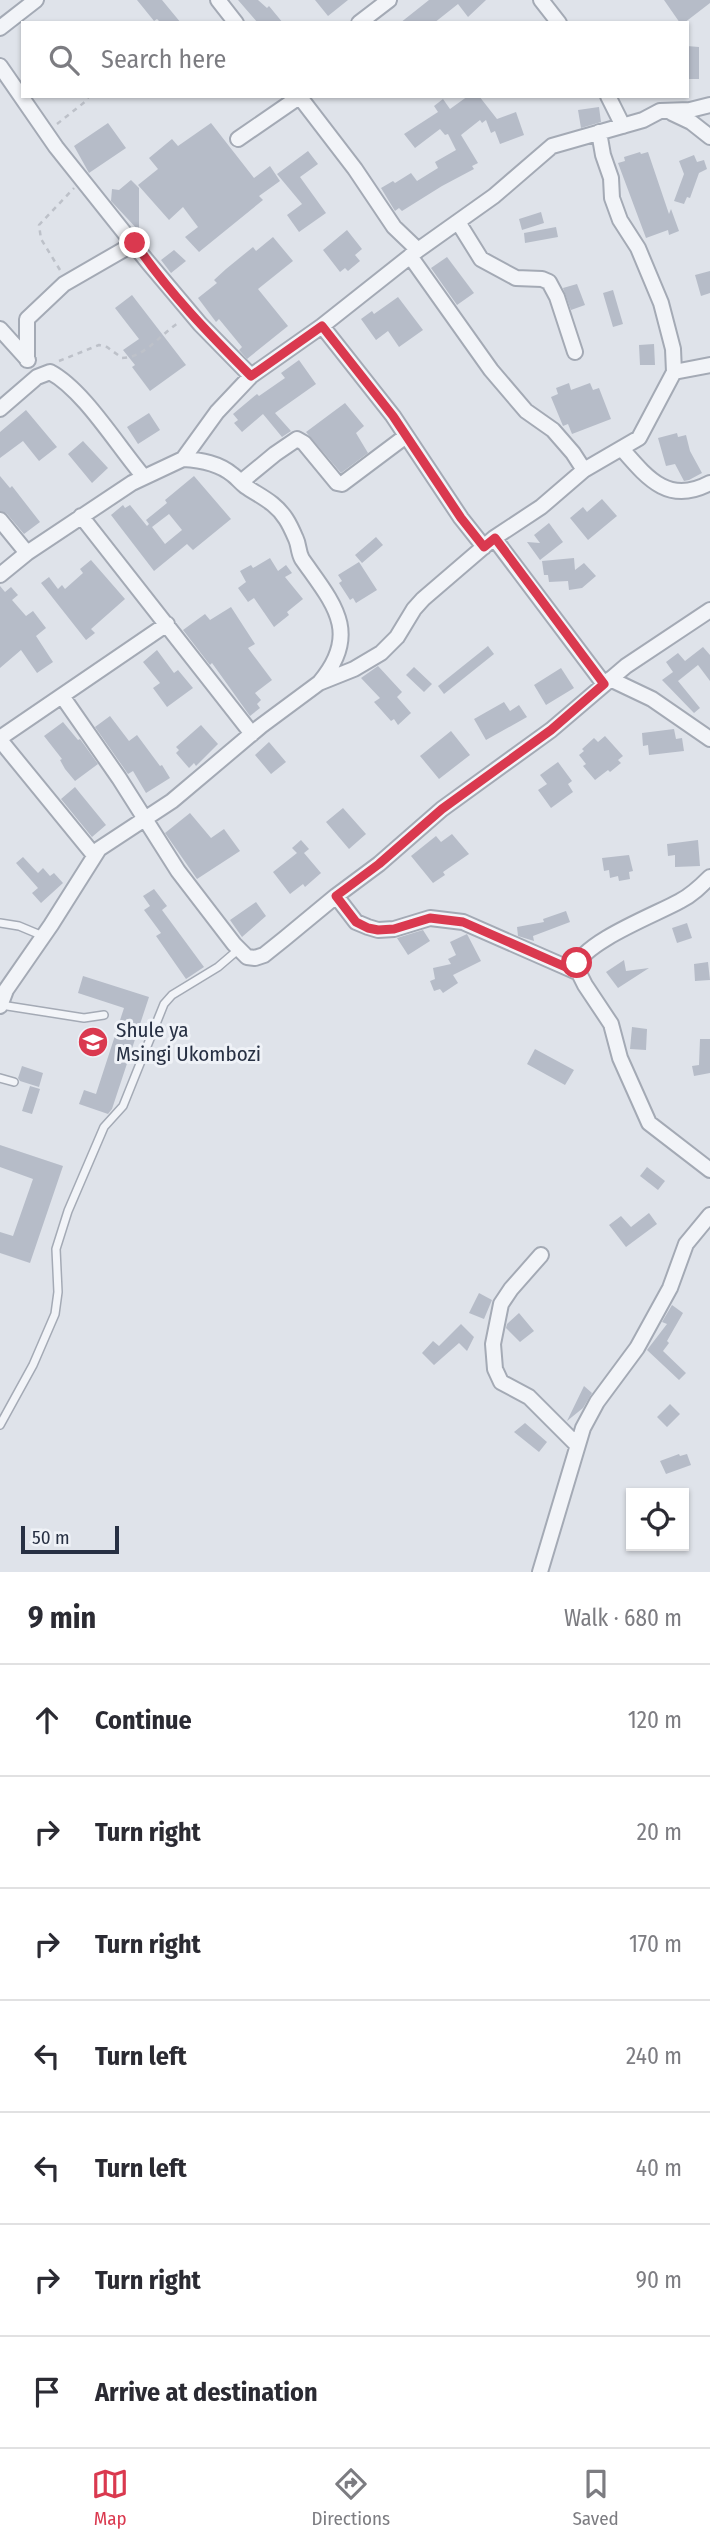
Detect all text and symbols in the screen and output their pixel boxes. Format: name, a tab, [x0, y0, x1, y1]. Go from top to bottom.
search box	[21, 21, 689, 98]
icon: search	[45, 41, 83, 79]
text: Search here	[101, 44, 226, 75]
route end	[119, 227, 150, 258]
route start	[561, 947, 592, 978]
place label: Shule ya Msingi Ukombozi	[116, 1017, 261, 1067]
school or university icon: Shule ya Msingi Ukombozi	[76, 1025, 110, 1059]
map controls	[626, 1488, 689, 1551]
button: locate	[626, 1488, 689, 1551]
scale bar	[21, 1523, 119, 1555]
text: 50 m	[32, 1526, 70, 1549]
text: 9 min	[28, 1600, 96, 1636]
text: Walk · 680 m	[564, 1604, 682, 1632]
icon: ahead	[28, 1701, 66, 1739]
text: Continue	[95, 1705, 192, 1736]
text: 120 m	[628, 1706, 682, 1734]
icon: right	[28, 1813, 66, 1851]
text: Turn right	[95, 1817, 201, 1848]
text: 20 m	[637, 1818, 682, 1846]
icon: right	[28, 1925, 66, 1963]
text: Turn right	[95, 1929, 201, 1960]
text: 170 m	[629, 1930, 682, 1958]
icon: left	[28, 2037, 66, 2075]
text: Turn left	[95, 2041, 187, 2072]
text: 240 m	[626, 2042, 682, 2070]
icon: left	[28, 2149, 66, 2187]
text: Turn left	[95, 2153, 187, 2184]
text: 40 m	[636, 2154, 682, 2182]
icon: right	[28, 2261, 66, 2299]
text: Turn right	[95, 2265, 201, 2296]
text: 90 m	[636, 2266, 682, 2294]
icon: arrive	[28, 2373, 66, 2411]
text: Arrive at destination	[95, 2377, 318, 2408]
tab: Map	[91, 2465, 129, 2530]
tab: Directions	[311, 2465, 390, 2530]
tab: Saved	[572, 2465, 619, 2530]

